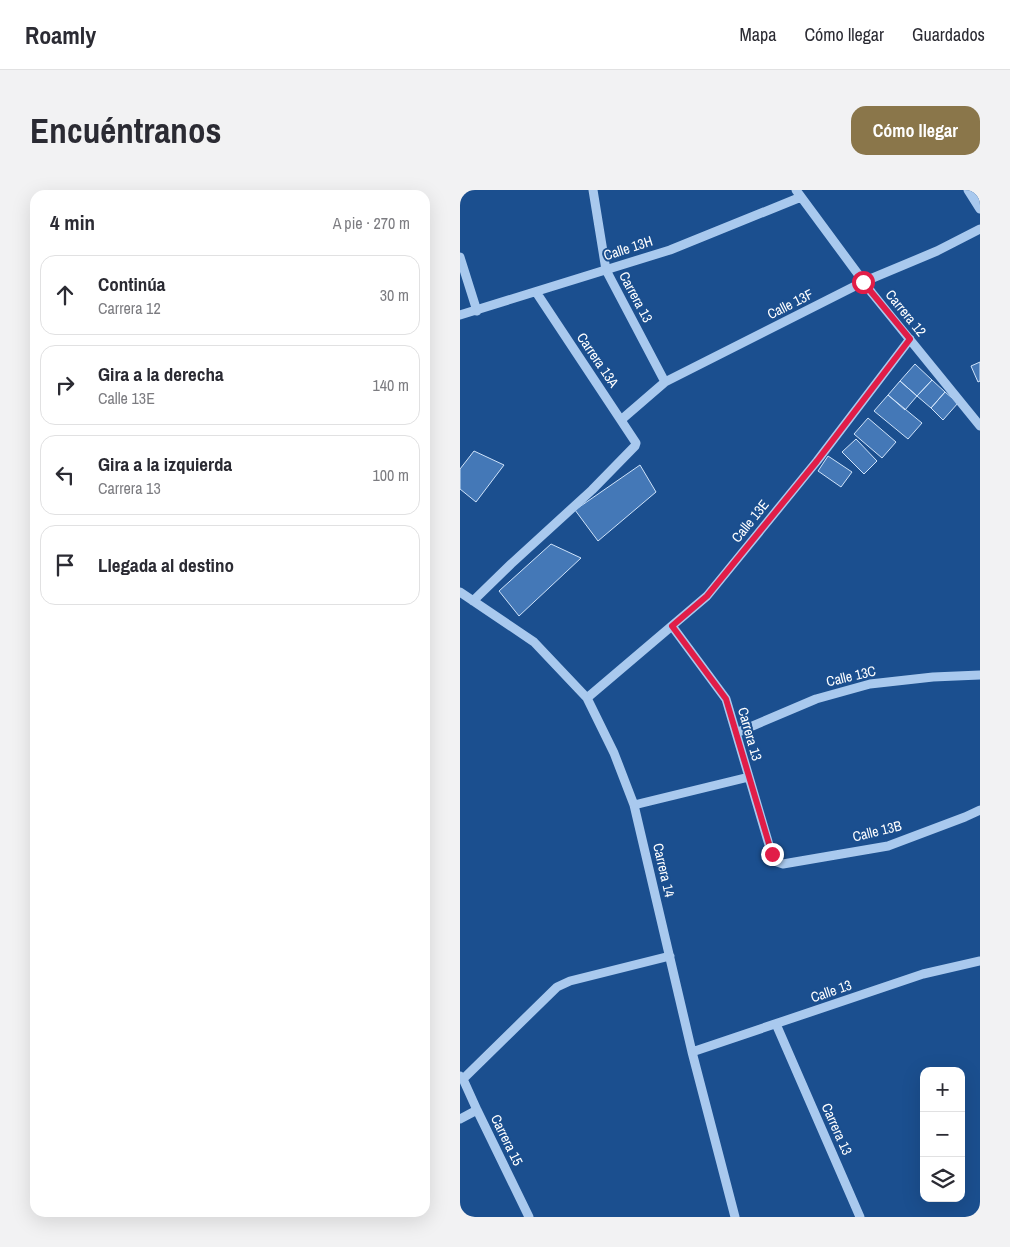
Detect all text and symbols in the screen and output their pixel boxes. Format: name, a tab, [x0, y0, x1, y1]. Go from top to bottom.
text: Roamly	[25, 19, 96, 51]
text: Mapa	[739, 22, 776, 47]
text: Cómo llegar	[804, 22, 884, 47]
text: Guardados	[912, 22, 985, 47]
button: Cómo llegar	[851, 106, 980, 155]
text: Encuéntranos	[30, 107, 221, 154]
text: 4 min	[50, 208, 95, 237]
text: A pie · 270 m	[333, 212, 410, 234]
street label: Calle 13H	[601, 232, 655, 264]
street label: Carrera 13	[615, 269, 657, 325]
text: Continúa	[98, 271, 166, 297]
route start	[852, 271, 875, 294]
icon: ahead	[51, 281, 79, 309]
text: 30 m	[380, 284, 409, 306]
street label: Calle 13F	[764, 285, 816, 323]
street label: Carrera 12	[882, 286, 930, 340]
text: Carrera 12	[98, 297, 161, 319]
street label: Carrera 13A	[573, 329, 623, 391]
text: Gira a la derecha	[98, 361, 224, 387]
icon: right	[51, 371, 79, 399]
text: 140 m	[373, 374, 409, 396]
text: Calle 13E	[98, 387, 155, 409]
text: Gira a la izquierda	[98, 451, 232, 477]
icon: left	[51, 461, 79, 489]
text: 100 m	[373, 464, 409, 486]
text: Carrera 13	[98, 477, 161, 499]
street label: Calle 13E	[727, 496, 773, 546]
icon: arrive	[51, 551, 79, 579]
text: Llegada al destino	[98, 552, 234, 578]
street label: Calle 13C	[824, 662, 878, 690]
street label: Carrera 13	[734, 705, 766, 763]
street label: Calle 13B	[851, 816, 904, 846]
street label: Carrera 14	[649, 841, 679, 899]
route end	[761, 843, 784, 866]
street label: Calle 13	[808, 976, 854, 1006]
map controls	[920, 1067, 965, 1202]
button: +	[920, 1067, 965, 1112]
street label: Carrera 13	[818, 1100, 856, 1158]
street label: Carrera 15	[487, 1111, 527, 1169]
button: −	[920, 1112, 965, 1157]
button: layers	[920, 1157, 965, 1202]

